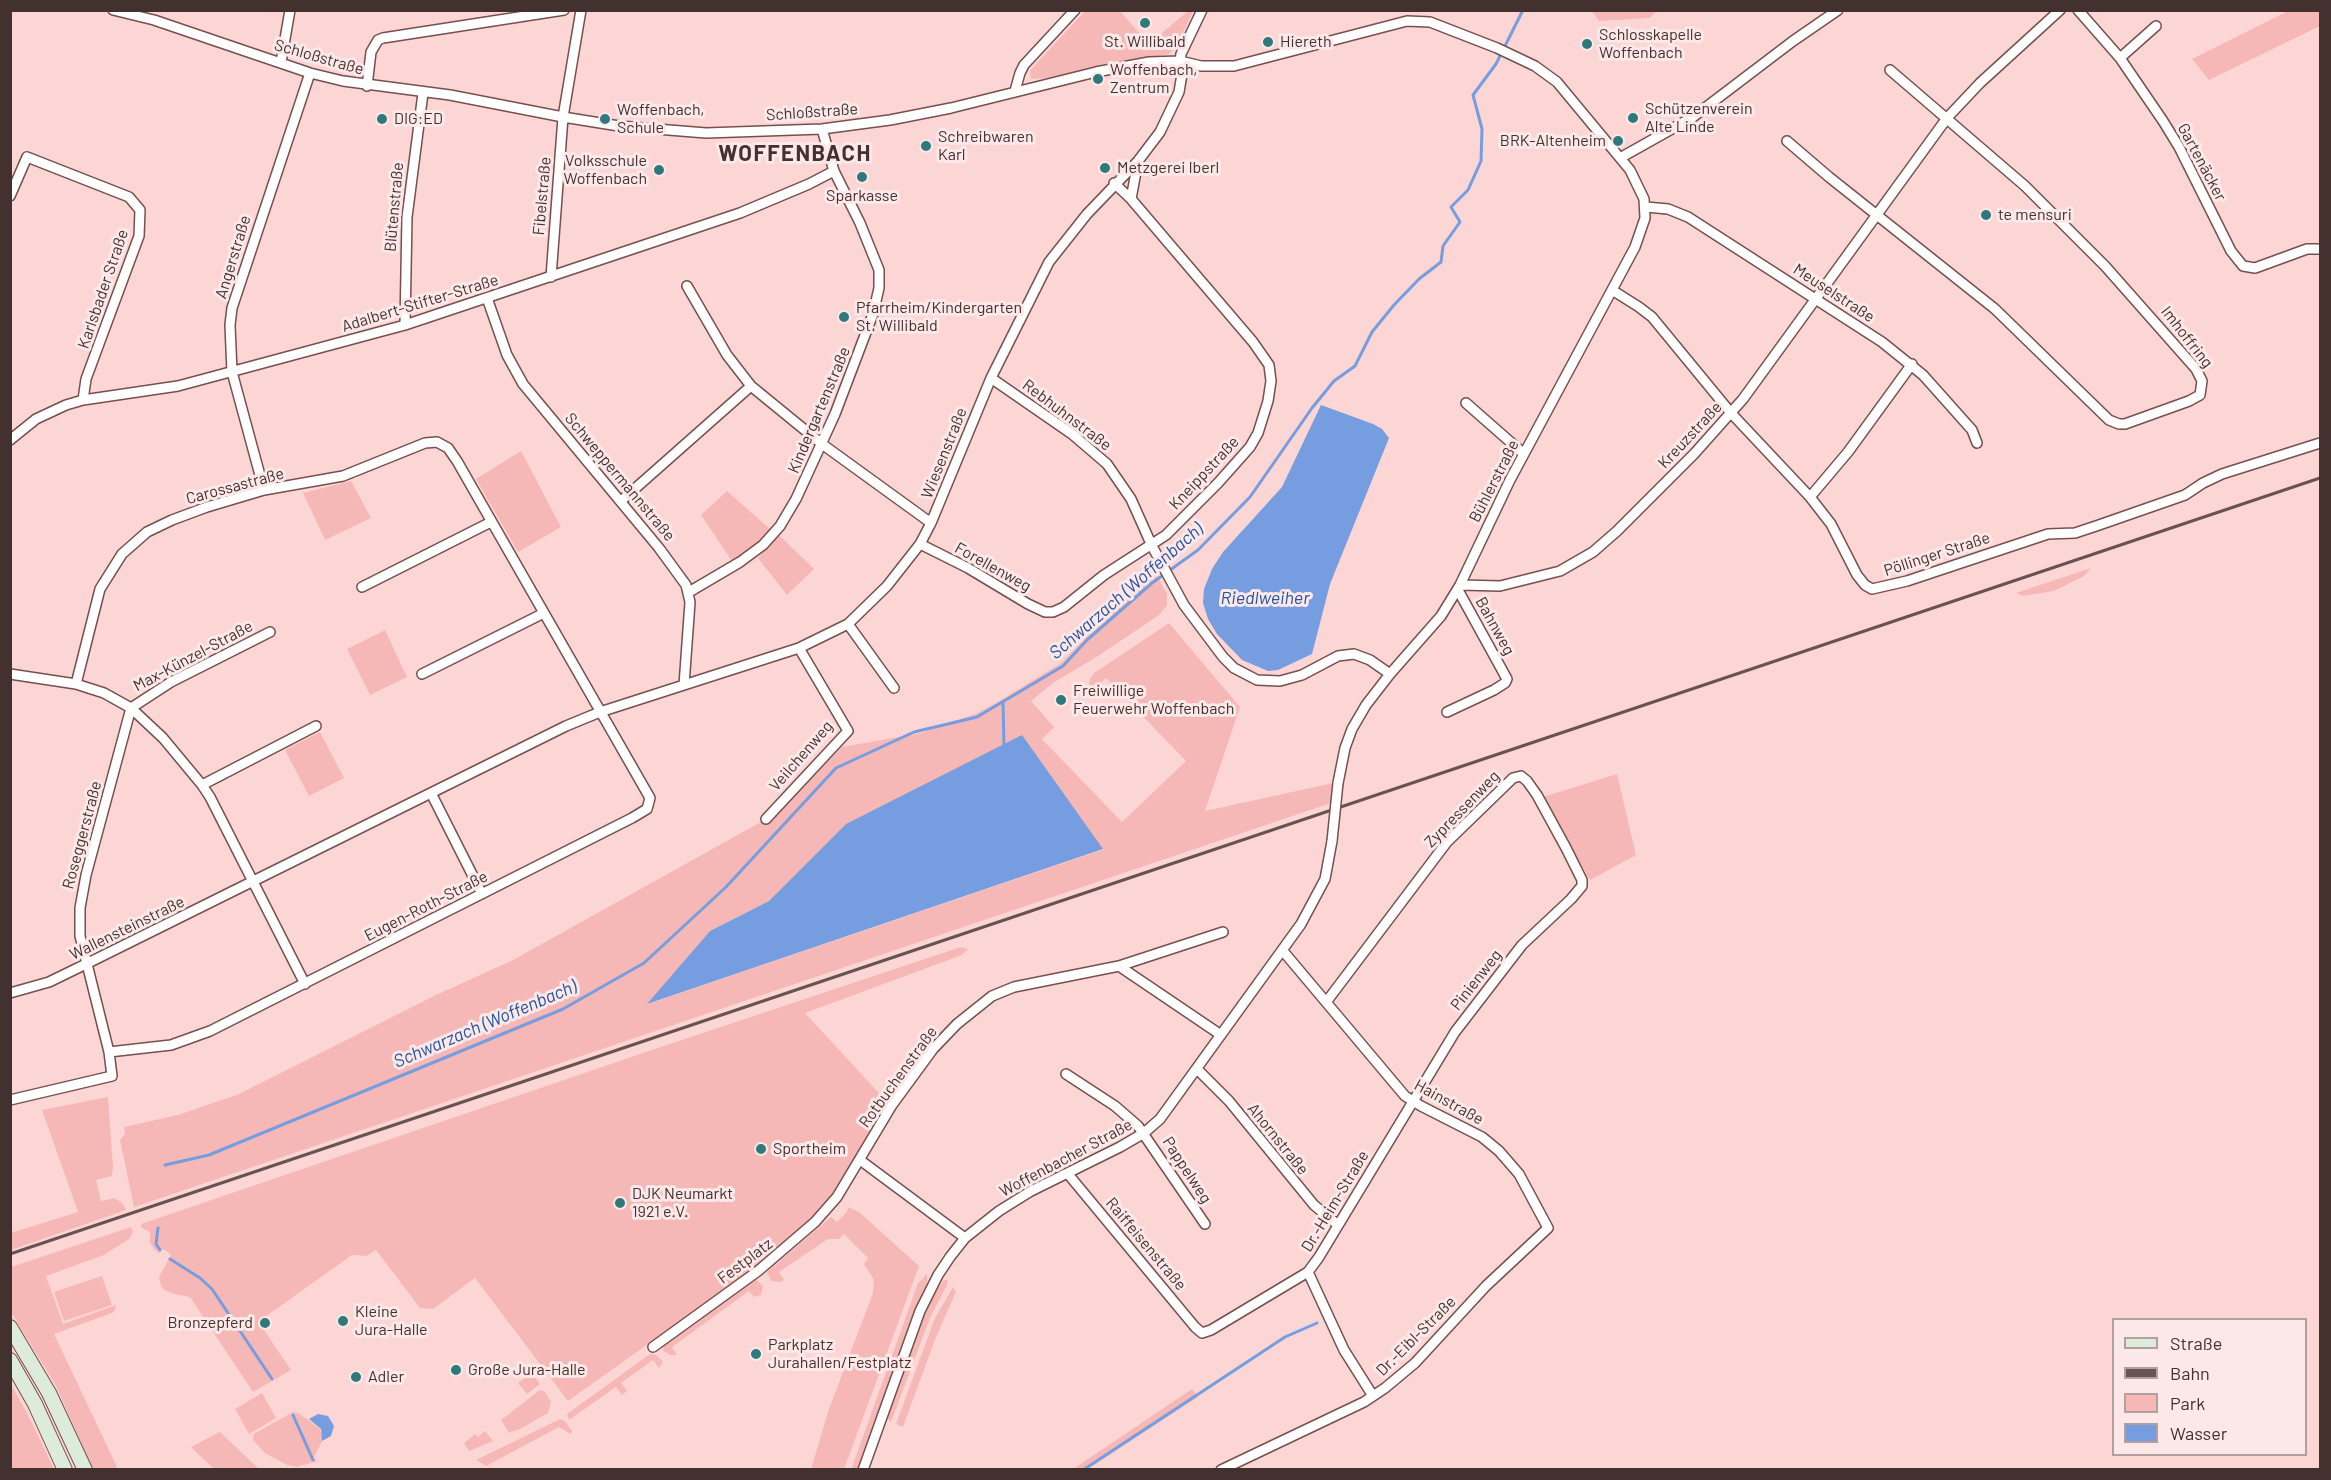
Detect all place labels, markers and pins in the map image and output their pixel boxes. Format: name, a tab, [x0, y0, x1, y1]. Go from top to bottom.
marker: St. Willibald	[1138, 16, 1152, 30]
place label: Schlosskapelle Woffenbach	[1599, 25, 1702, 63]
place label: St. Willibald	[1104, 32, 1186, 52]
place label: Hiereth	[1280, 32, 1332, 52]
marker: Hiereth	[1261, 35, 1275, 49]
marker: Schlosskapelle Woffenbach	[1580, 37, 1594, 51]
place label: Woffenbach, Zentrum	[1110, 60, 1197, 98]
marker: Woffenbach, Zentrum	[1091, 72, 1105, 86]
place label: Schützenverein Alte Linde	[1645, 99, 1753, 137]
place label: Woffenbach, Schule	[617, 100, 704, 138]
place label: DIG:ED	[394, 109, 443, 129]
marker: Schützenverein Alte Linde	[1626, 111, 1640, 125]
marker: DIG:ED	[375, 112, 389, 126]
marker: Woffenbach, Schule	[598, 112, 612, 126]
place label: Schreibwaren Karl	[938, 127, 1034, 165]
place label: BRK-Altenheim	[1500, 131, 1606, 151]
marker: BRK-Altenheim	[1611, 134, 1625, 148]
marker: Schreibwaren Karl	[919, 139, 933, 153]
place label: Volksschule Woffenbach	[563, 151, 647, 189]
place label: Metzgerei Iberl	[1117, 158, 1219, 178]
marker: Metzgerei Iberl	[1098, 161, 1112, 175]
marker: Volksschule Woffenbach	[652, 163, 666, 177]
marker: Sparkasse	[855, 170, 869, 184]
place label: Sparkasse	[826, 186, 898, 206]
place label: te mensuri	[1998, 205, 2072, 225]
marker: te mensuri	[1979, 208, 1993, 222]
place label: Pfarrheim/Kindergarten St. Willibald	[856, 298, 1022, 336]
marker: Pfarrheim/Kindergarten St. Willibald	[837, 310, 851, 324]
place label: Freiwillige Feuerwehr Woffenbach	[1073, 681, 1234, 719]
marker: Freiwillige Feuerwehr Woffenbach	[1054, 693, 1068, 707]
place label: Sportheim	[773, 1139, 846, 1159]
marker: Sportheim	[754, 1142, 768, 1156]
place label: DJK Neumarkt 1921 e.V.	[632, 1184, 733, 1222]
marker: DJK Neumarkt 1921 e.V.	[613, 1196, 627, 1210]
place label: Kleine Jura-Halle	[355, 1302, 428, 1340]
place label: Bronzepferd	[167, 1313, 253, 1333]
marker: Kleine Jura-Halle	[336, 1314, 350, 1328]
marker: Bronzepferd	[258, 1316, 272, 1330]
place label: Parkplatz Jurahallen/Festplatz	[768, 1335, 911, 1373]
marker: Parkplatz Jurahallen/Festplatz	[749, 1347, 763, 1361]
place label: Große Jura-Halle	[468, 1360, 586, 1380]
marker: Große Jura-Halle	[449, 1363, 463, 1377]
place label: Adler	[368, 1367, 404, 1387]
marker: Adler	[349, 1370, 363, 1384]

